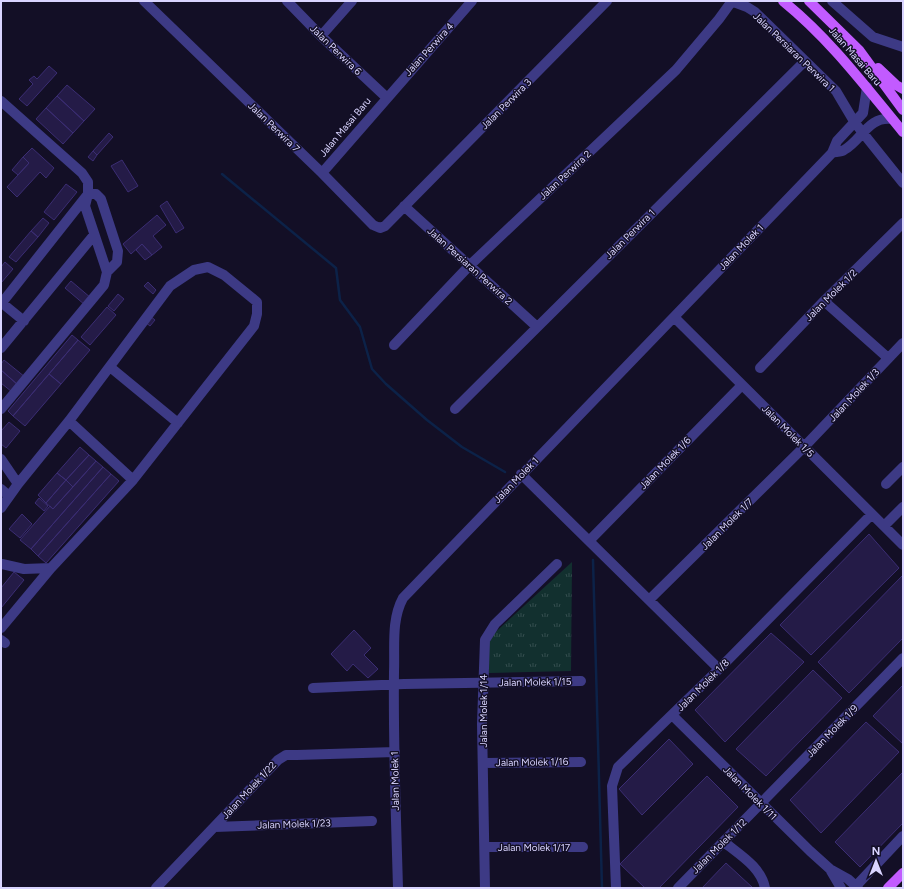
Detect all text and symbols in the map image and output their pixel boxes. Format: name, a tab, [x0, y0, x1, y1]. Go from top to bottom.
street label: Jalan Persiaran Perwira 1	[750, 10, 838, 94]
street label: Jalan Perwira 4	[402, 20, 456, 78]
street label: Jalan Perwira 6	[307, 22, 365, 78]
street label: Jalan Masai Baru	[826, 24, 884, 88]
street label: Jalan Perwira 3	[478, 76, 534, 132]
street label: Jalan Masai Baru	[316, 95, 374, 159]
street label: Jalan Perwira 7	[246, 99, 303, 155]
street label: Jalan Perwira 2	[536, 147, 594, 203]
street label: Jalan Perwira 1	[602, 206, 658, 262]
street label: Jalan Molek 1	[716, 221, 766, 273]
street label: Jalan Persiaran Perwira 2	[425, 224, 515, 308]
street label: Jalan Molek 1/2	[802, 266, 860, 324]
street label: Jalan Molek 1/3	[826, 366, 882, 424]
street label: Jalan Molek 1/5	[759, 402, 817, 460]
street label: Jalan Molek 1/6	[637, 434, 694, 492]
street label: Jalan Molek 1	[491, 454, 541, 506]
street label: Jalan Molek 1/7	[698, 495, 756, 553]
street label: Jalan Molek 1/8	[674, 656, 732, 714]
street label: Jalan Molek 1/14	[477, 674, 490, 748]
street label: Jalan Molek 1/15	[499, 675, 572, 689]
street label: Jalan Molek 1/9	[804, 702, 861, 760]
street label: Jalan Molek 1	[388, 751, 402, 811]
street label: Jalan Molek 1/16	[496, 755, 569, 769]
street label: Jalan Molek 1/22	[219, 758, 279, 822]
street label: Jalan Molek 1/11	[720, 763, 780, 823]
street label: Jalan Molek 1/23	[257, 816, 331, 832]
street label: Jalan Molek 1/12	[689, 816, 749, 876]
street label: Jalan Molek 1/17	[498, 841, 571, 854]
north arrow	[856, 841, 896, 881]
text: N	[872, 845, 880, 858]

